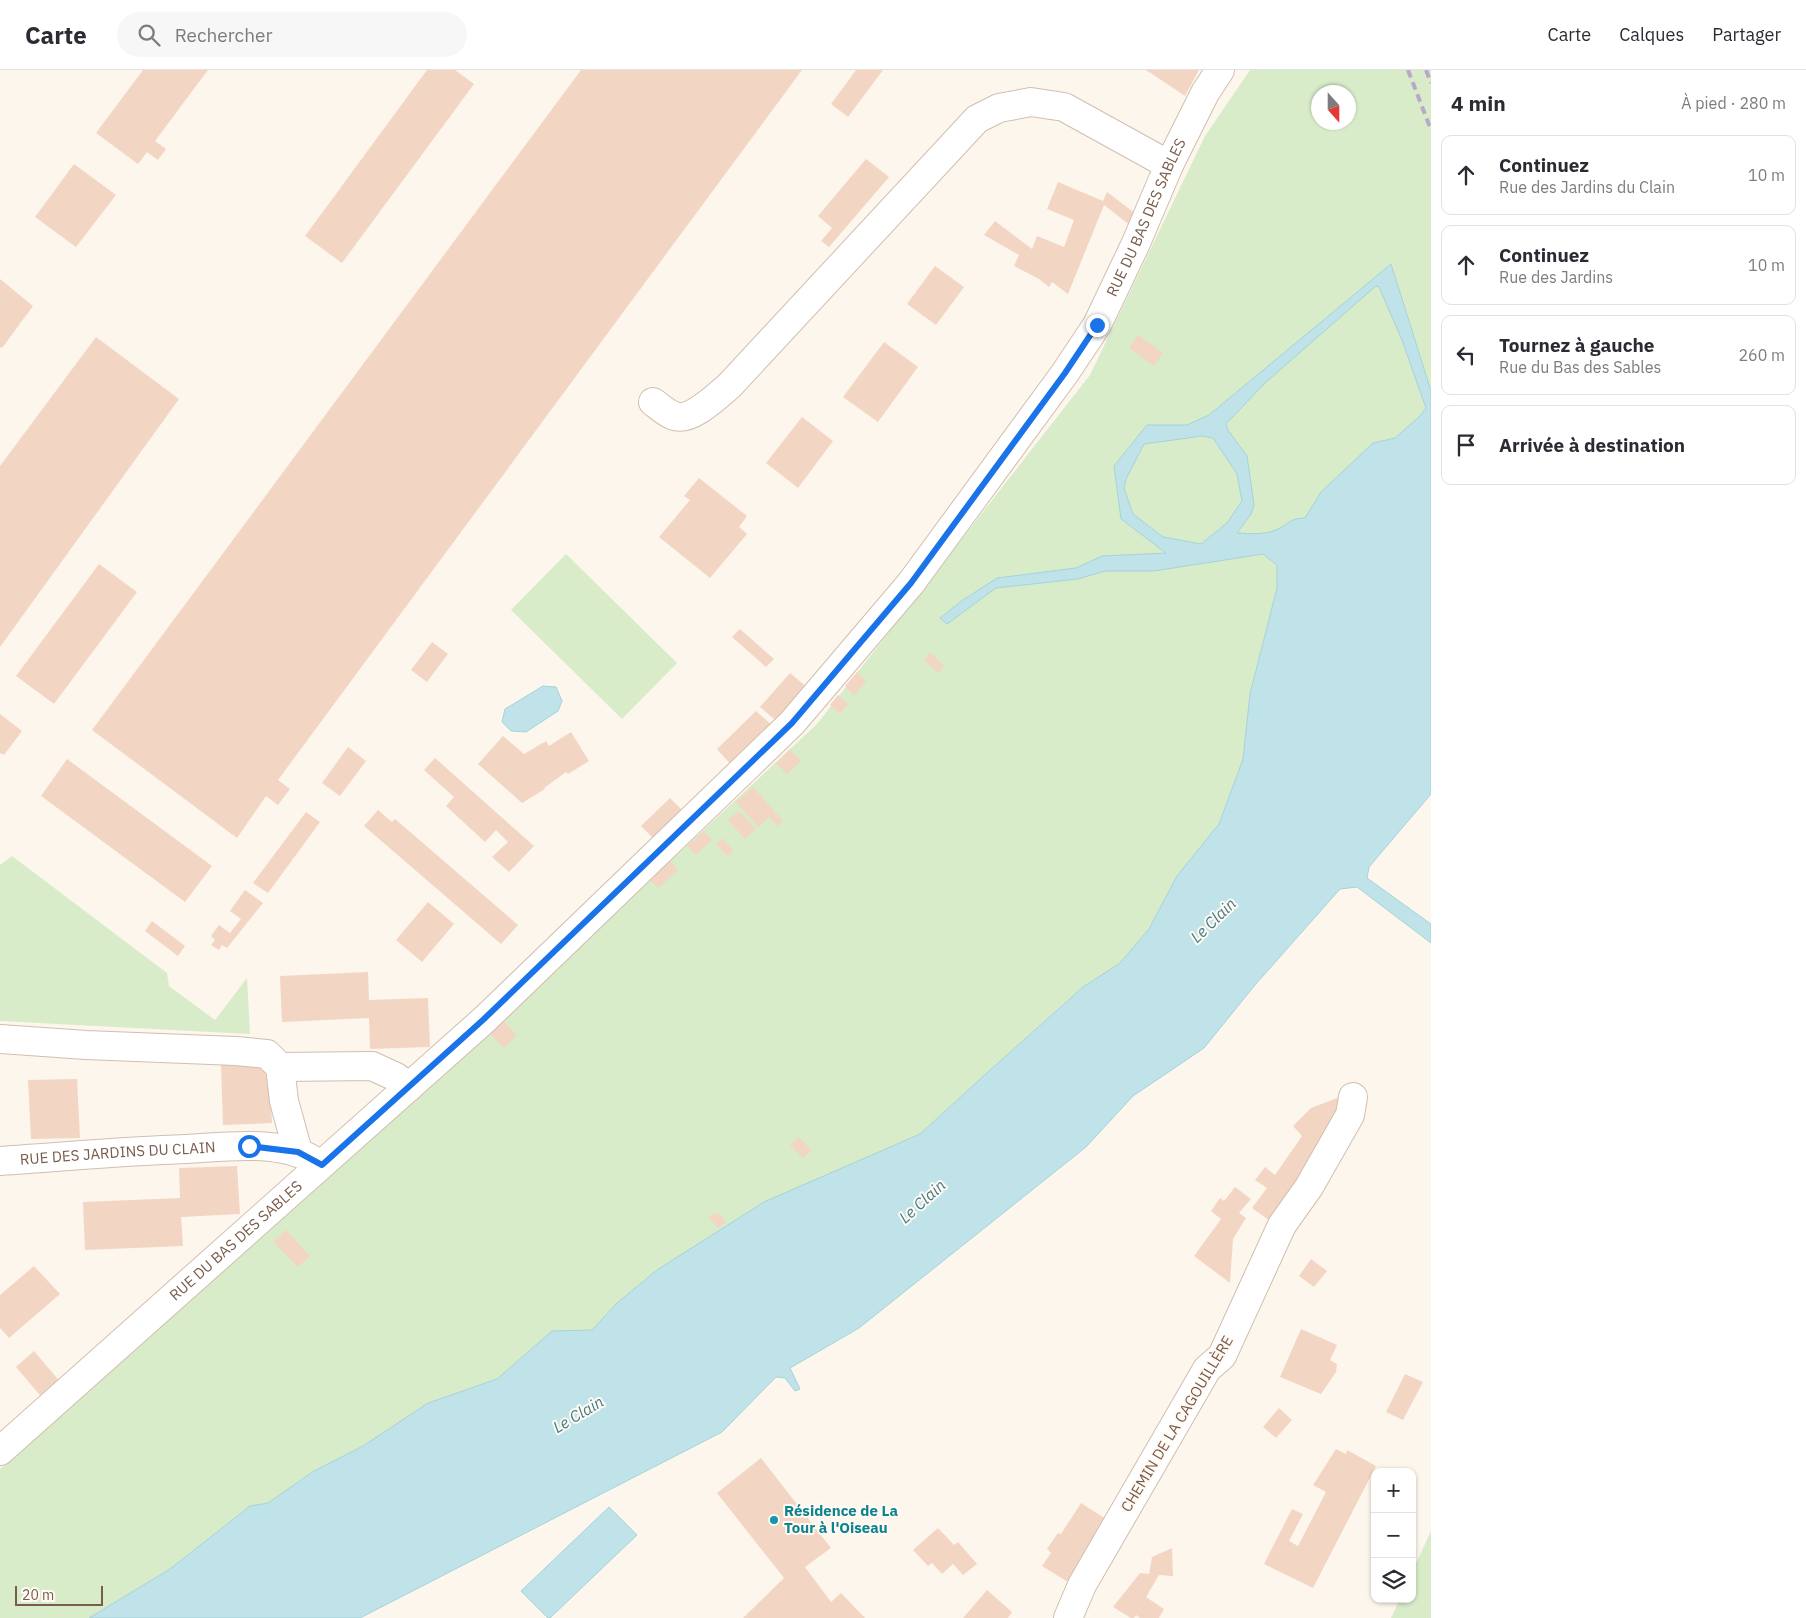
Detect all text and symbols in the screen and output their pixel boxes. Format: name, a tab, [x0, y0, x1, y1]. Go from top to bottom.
search box	[117, 12, 467, 57]
text: Carte	[25, 19, 87, 51]
icon: search	[135, 21, 163, 49]
text: Rechercher	[175, 23, 272, 47]
text: Carte	[1548, 23, 1591, 46]
text: Calques	[1619, 23, 1684, 46]
text: Partager	[1712, 23, 1781, 46]
north arrow	[1311, 85, 1356, 130]
text: 4 min	[1451, 89, 1506, 117]
text: À pied · 280 m	[1681, 93, 1786, 113]
street label: RUE DU BAS DES SABLES	[1102, 135, 1190, 300]
text: Continuez	[1499, 153, 1589, 177]
icon: ahead	[1452, 161, 1480, 189]
text: 10 m	[1748, 165, 1785, 185]
text: Rue des Jardins du Clain	[1499, 177, 1675, 197]
text: Continuez	[1499, 243, 1589, 267]
icon: ahead	[1452, 251, 1480, 279]
text: 10 m	[1748, 255, 1785, 275]
text: Rue des Jardins	[1499, 267, 1613, 287]
route end	[1086, 314, 1109, 337]
text: Tournez à gauche	[1499, 333, 1655, 357]
icon: left	[1452, 341, 1480, 369]
text: 260 m	[1738, 345, 1785, 365]
text: Rue du Bas des Sables	[1499, 357, 1661, 377]
icon: arrive	[1452, 431, 1480, 459]
text: Arrivée à destination	[1499, 433, 1685, 457]
water label: Le Clain	[1186, 893, 1240, 947]
route start	[238, 1135, 261, 1158]
street label: RUE DES JARDINS DU CLAIN	[19, 1137, 216, 1169]
water label: Le Clain	[895, 1175, 949, 1227]
street label: RUE DU BAS DES SABLES	[165, 1176, 306, 1305]
street label: CHEMIN DE LA CAGOUILLÈRE	[1116, 1332, 1237, 1515]
water label: Le Clain	[549, 1391, 607, 1437]
map controls	[1371, 1468, 1416, 1603]
button: +	[1371, 1468, 1416, 1513]
place label: Résidence de La Tour à l'Oiseau	[784, 1501, 898, 1537]
button: −	[1371, 1513, 1416, 1558]
marker: Résidence de La Tour à l'Oiseau	[768, 1514, 780, 1526]
button: layers	[1371, 1558, 1416, 1603]
scale bar	[15, 1583, 102, 1606]
text: 20 m	[22, 1586, 54, 1604]

